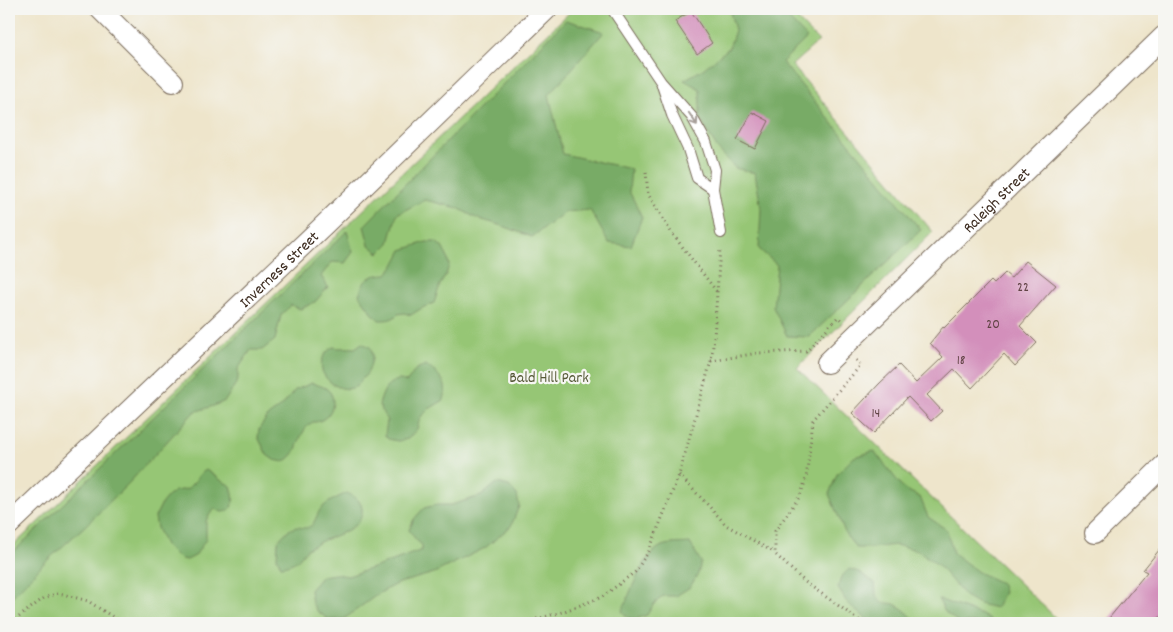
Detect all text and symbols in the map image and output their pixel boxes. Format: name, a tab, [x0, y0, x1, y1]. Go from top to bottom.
one-way arrow	[687, 112, 698, 126]
street label: Raleigh Street	[959, 163, 1036, 239]
street label: Inverness Street	[235, 226, 325, 314]
house number: 22	[1017, 278, 1029, 298]
house number: 20	[986, 315, 1000, 335]
house number: 18	[957, 351, 966, 371]
park label: Bald Hill Park	[509, 367, 589, 390]
house number: 14	[872, 404, 880, 424]

